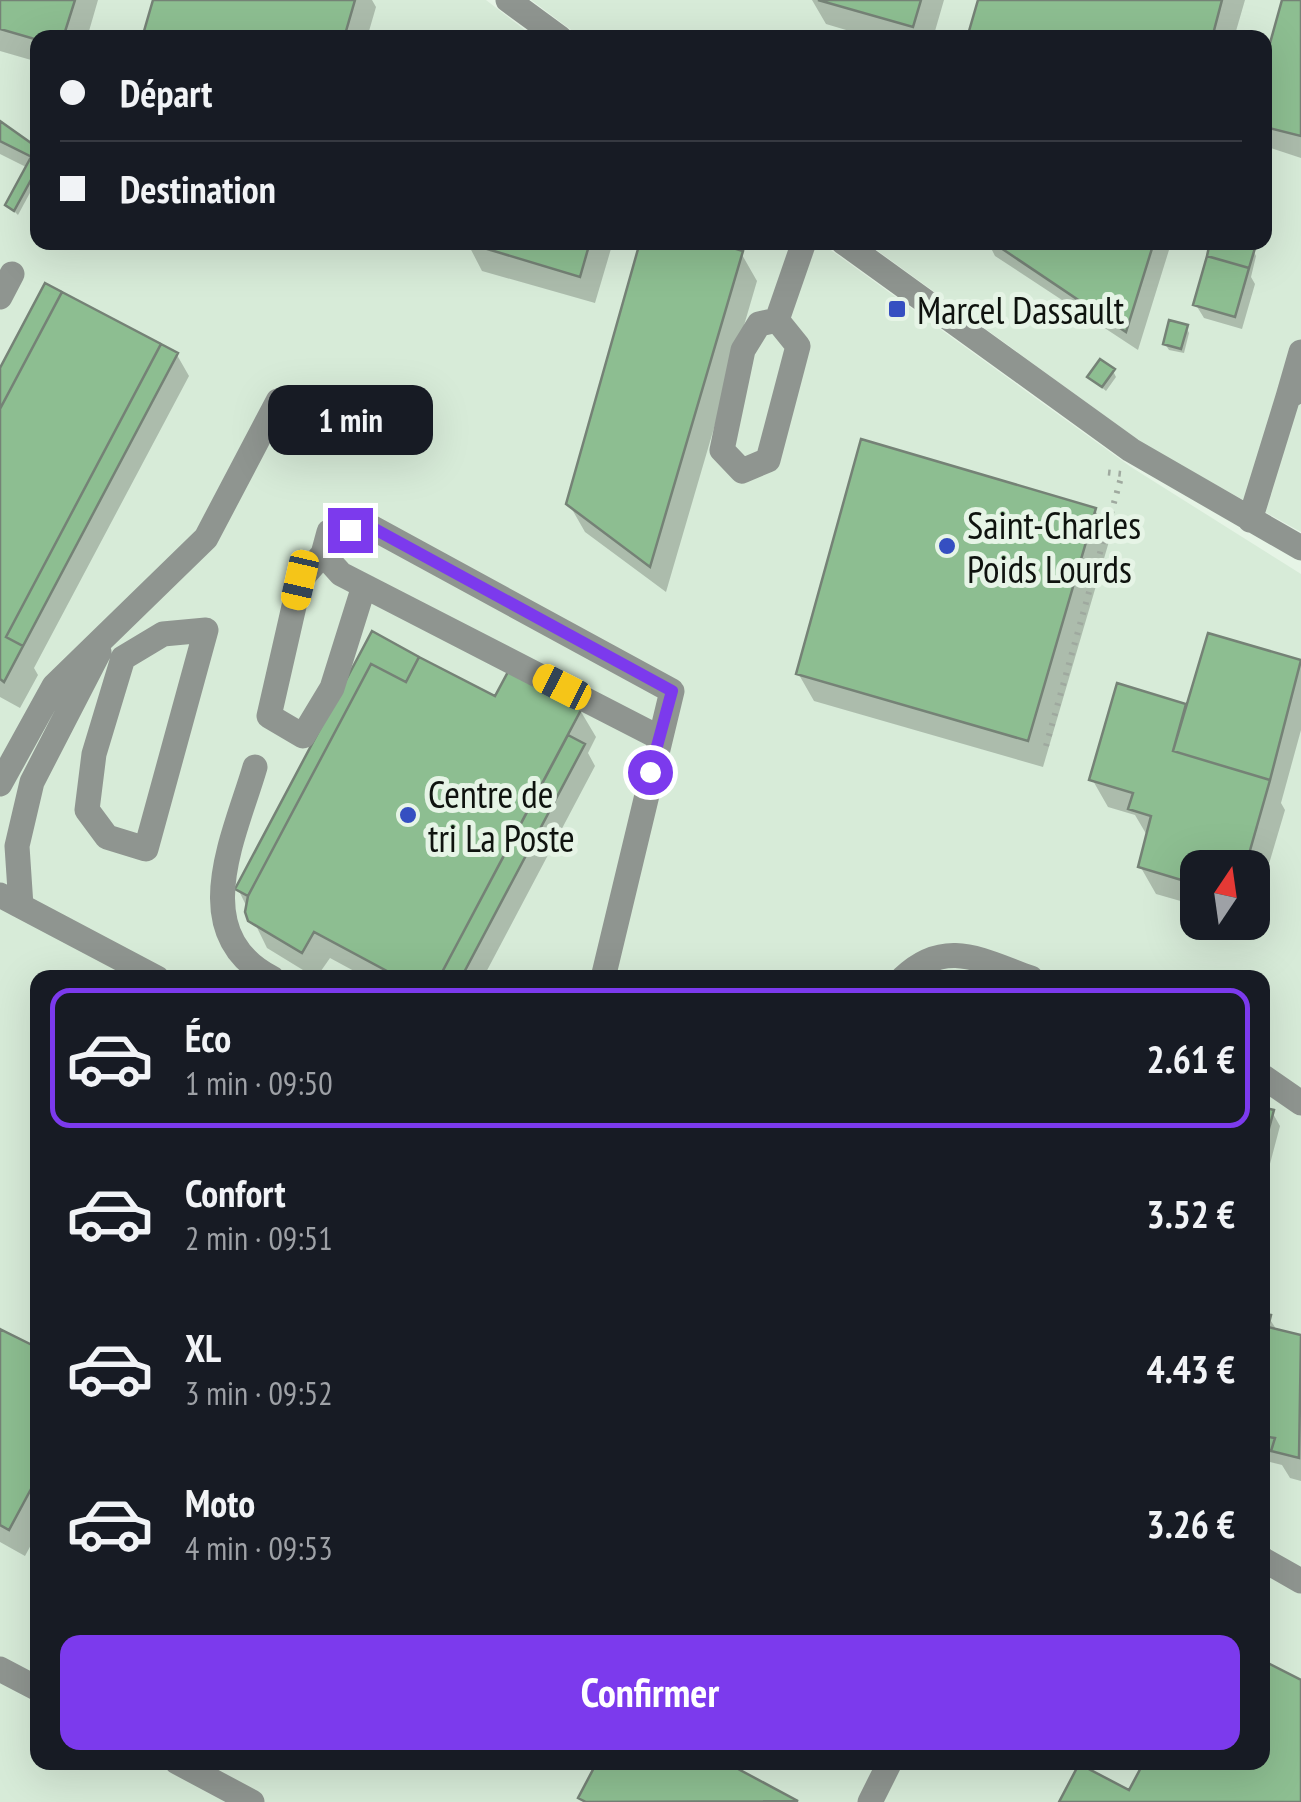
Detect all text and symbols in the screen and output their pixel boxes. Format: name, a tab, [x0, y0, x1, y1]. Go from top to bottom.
text: Départ	[120, 68, 212, 117]
text: Destination	[120, 164, 276, 213]
place label: Marcel Dassault	[917, 285, 1125, 334]
marker: Marcel Dassault	[886, 298, 908, 320]
callout: 1 min	[268, 385, 432, 455]
text: 1 min	[318, 399, 383, 441]
place label: Saint-Charles Poids Lourds	[967, 500, 1141, 593]
route end	[328, 508, 373, 553]
marker: Saint-Charles Poids Lourds	[936, 535, 958, 557]
car	[279, 547, 321, 613]
car	[528, 660, 596, 714]
route start	[628, 750, 673, 795]
place label: Centre de tri La Poste	[428, 769, 575, 862]
marker: Centre de tri La Poste	[397, 804, 419, 826]
north arrow	[1180, 850, 1270, 940]
map controls	[1180, 850, 1270, 940]
icon: car	[65, 1013, 155, 1103]
text: Éco	[185, 1013, 231, 1062]
text: 2.61 €	[1146, 1034, 1235, 1083]
text: 1 min · 09:50	[185, 1062, 333, 1104]
icon: car	[65, 1168, 155, 1258]
text: Confort	[185, 1168, 285, 1217]
text: 3.52 €	[1146, 1189, 1235, 1238]
text: 2 min · 09:51	[185, 1217, 333, 1259]
icon: car	[65, 1323, 155, 1413]
text: XL	[185, 1323, 221, 1372]
text: 4.43 €	[1146, 1344, 1235, 1393]
text: 3 min · 09:52	[185, 1372, 333, 1414]
icon: car	[65, 1478, 155, 1568]
text: Moto	[185, 1478, 255, 1527]
text: 3.26 €	[1146, 1499, 1235, 1548]
text: 4 min · 09:53	[185, 1527, 333, 1569]
button: Confirmer	[60, 1635, 1240, 1750]

